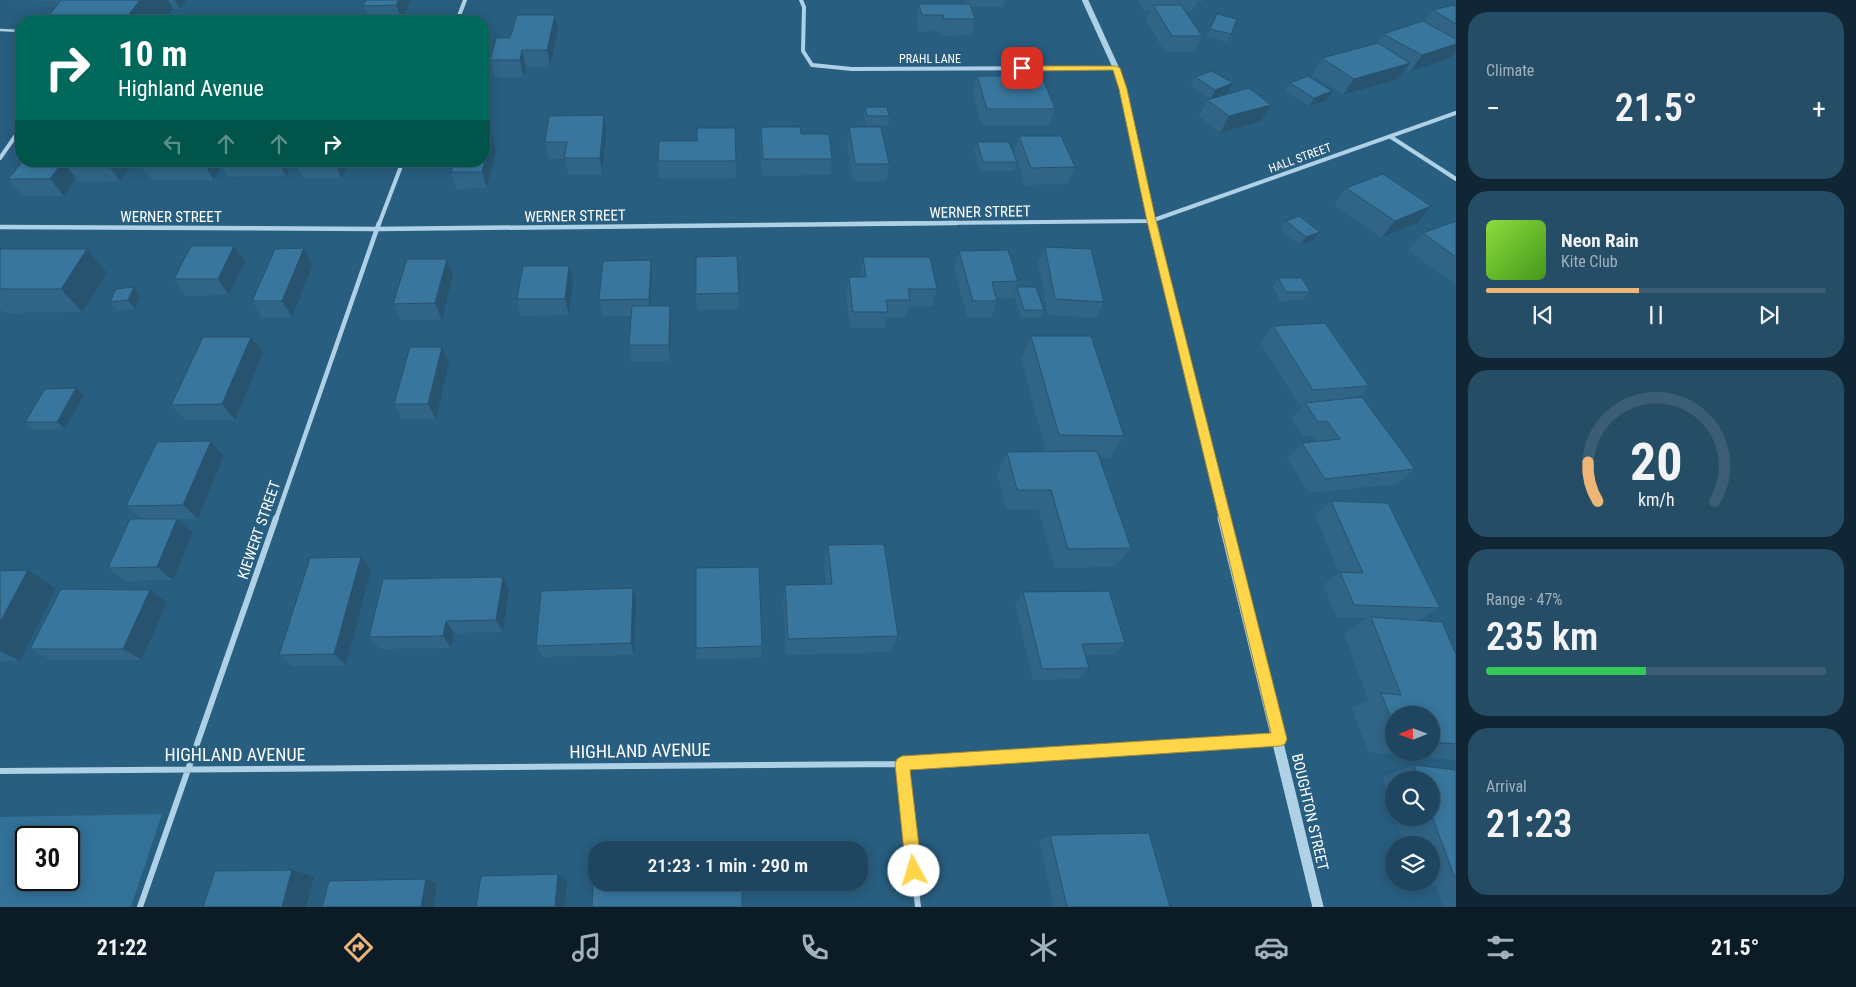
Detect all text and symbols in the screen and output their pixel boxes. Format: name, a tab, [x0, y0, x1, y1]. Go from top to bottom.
text: 10 m	[118, 34, 187, 75]
icon: right	[35, 35, 100, 100]
pin	[1001, 47, 1043, 89]
street label: PRAHL LANE	[899, 52, 961, 66]
icon: arrive	[1008, 54, 1036, 82]
text: Climate	[1486, 61, 1534, 80]
text: Highland Avenue	[118, 76, 264, 101]
text: 21.5°	[1615, 86, 1697, 130]
text: −	[1486, 92, 1500, 125]
text: +	[1812, 92, 1826, 125]
icon: left	[159, 130, 187, 158]
icon: ahead	[212, 130, 240, 158]
icon: ahead	[265, 130, 293, 158]
icon: right	[318, 130, 346, 158]
street label: HALL STREET	[1267, 140, 1333, 176]
street label: WERNER STREET	[929, 202, 1031, 222]
street label: WERNER STREET	[524, 206, 626, 226]
street label: WERNER STREET	[120, 208, 222, 226]
text: Neon Rain	[1561, 229, 1639, 252]
text: Kite Club	[1561, 252, 1618, 271]
icon: previous	[1529, 301, 1557, 329]
icon: pause	[1642, 301, 1670, 329]
icon: next	[1755, 301, 1783, 329]
text: 20	[1630, 432, 1682, 493]
street label: KIEWERT STREET	[234, 478, 284, 582]
text: km/h	[1638, 489, 1674, 510]
text: Range · 47%	[1486, 590, 1562, 609]
text: 235 km	[1486, 615, 1598, 659]
north arrow	[1385, 706, 1440, 761]
map controls	[1385, 706, 1440, 891]
street label: HIGHLAND AVENUE	[569, 739, 711, 762]
street label: HIGHLAND AVENUE	[165, 744, 306, 765]
street label: BOUGHTON STREET	[1288, 752, 1332, 872]
button: search	[1385, 771, 1440, 826]
text: Arrival	[1486, 777, 1527, 796]
text: 21:23	[1486, 802, 1572, 846]
speed limit sign: 30	[15, 826, 80, 891]
button: layers	[1385, 836, 1440, 891]
position arrow	[887, 844, 939, 896]
text: 21:23 · 1 min · 290 m	[648, 854, 808, 877]
icon: directions	[341, 930, 376, 965]
icon: music	[569, 930, 604, 965]
icon: phone	[797, 930, 832, 965]
icon: climate	[1026, 930, 1061, 965]
icon: car	[1254, 930, 1289, 965]
icon: filters	[1483, 930, 1518, 965]
text: 21:22	[97, 935, 147, 960]
text: 21.5°	[1711, 935, 1759, 960]

